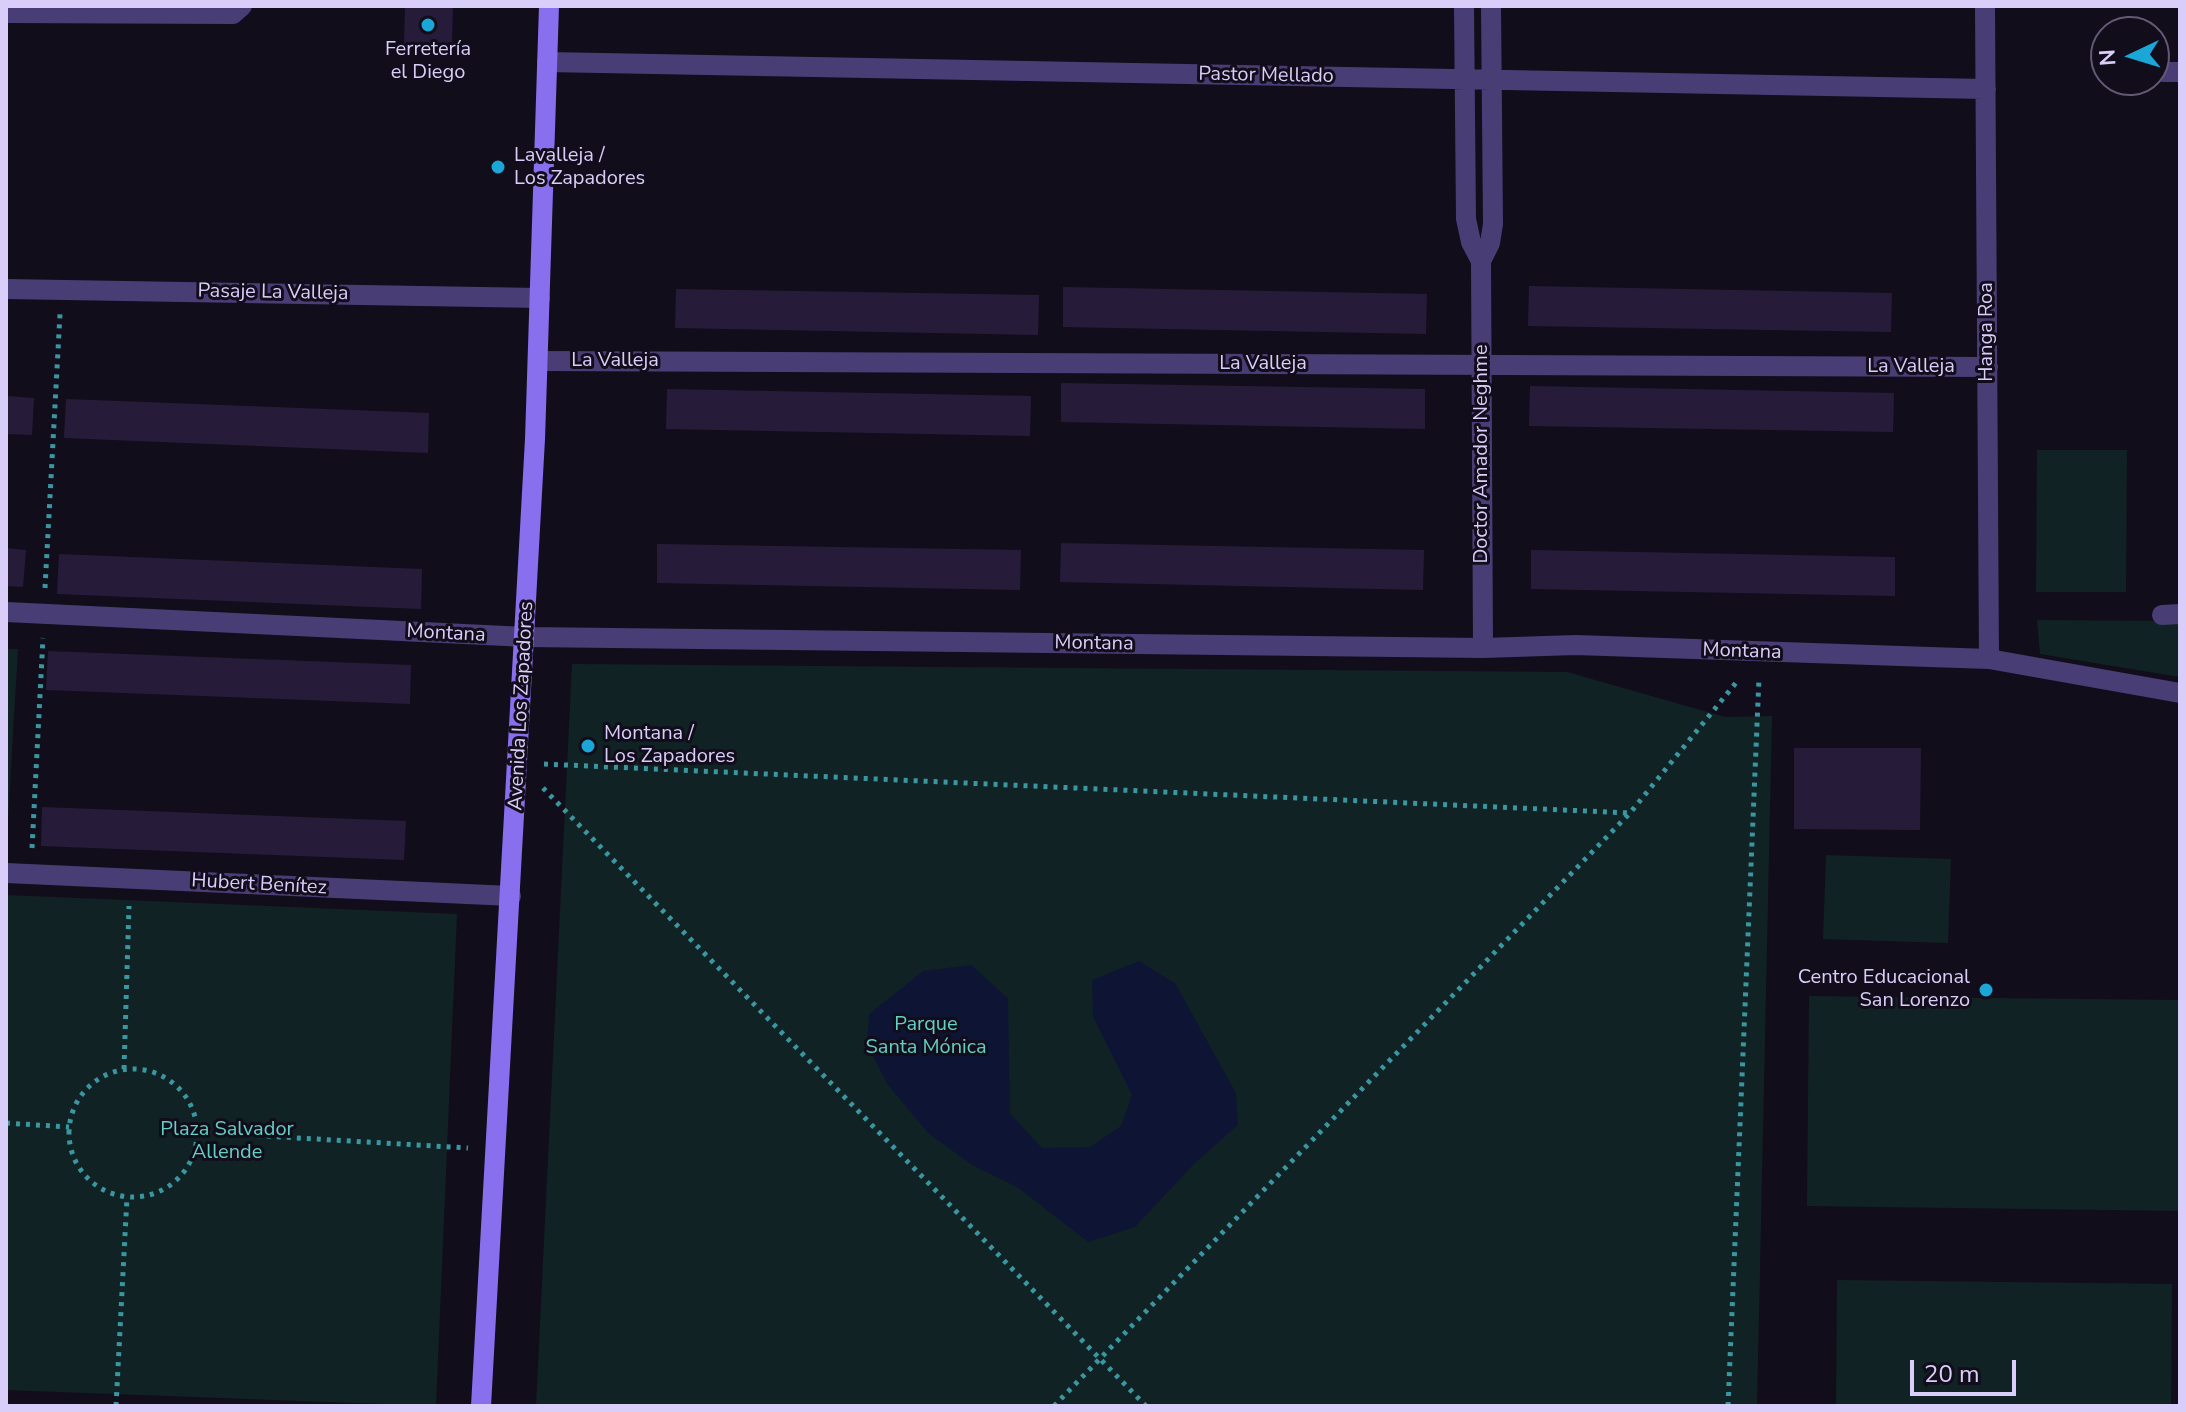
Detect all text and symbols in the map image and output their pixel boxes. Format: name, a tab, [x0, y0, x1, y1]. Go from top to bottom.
marker: Ferretería el Diego	[419, 16, 437, 34]
north arrow	[2090, 16, 2170, 96]
place label: Ferretería el Diego	[385, 38, 471, 85]
text: N	[2093, 48, 2124, 67]
street label: Pastor Mellado	[1198, 63, 1334, 89]
place label: Lavalleja / Los Zapadores	[514, 144, 645, 191]
marker: Lavalleja / Los Zapadores	[489, 158, 507, 176]
street label: Pasaje La Valleja	[197, 280, 349, 306]
street label: Hanga Roa	[1975, 282, 1999, 382]
street label: Doctor Amador Neghme	[1470, 344, 1494, 564]
street label: La Valleja	[571, 349, 659, 373]
street label: La Valleja	[1219, 352, 1307, 376]
street label: La Valleja	[1867, 355, 1955, 379]
street label: Avenida Los Zapadores	[505, 601, 539, 811]
street label: Montana	[406, 620, 486, 648]
street label: Montana	[1054, 631, 1134, 657]
street label: Montana	[1702, 639, 1782, 665]
place label: Montana / Los Zapadores	[604, 722, 735, 769]
marker: Montana / Los Zapadores	[579, 737, 597, 755]
street label: Hubert Benítez	[191, 869, 327, 901]
place label: Centro Educacional San Lorenzo	[1798, 966, 1970, 1013]
marker: Centro Educacional San Lorenzo	[1977, 981, 1995, 999]
park label: Parque Santa Mónica	[866, 1013, 986, 1060]
park label: Plaza Salvador Allende	[160, 1118, 294, 1165]
scale bar	[1914, 1344, 2020, 1394]
text: 20 m	[1924, 1358, 1980, 1390]

